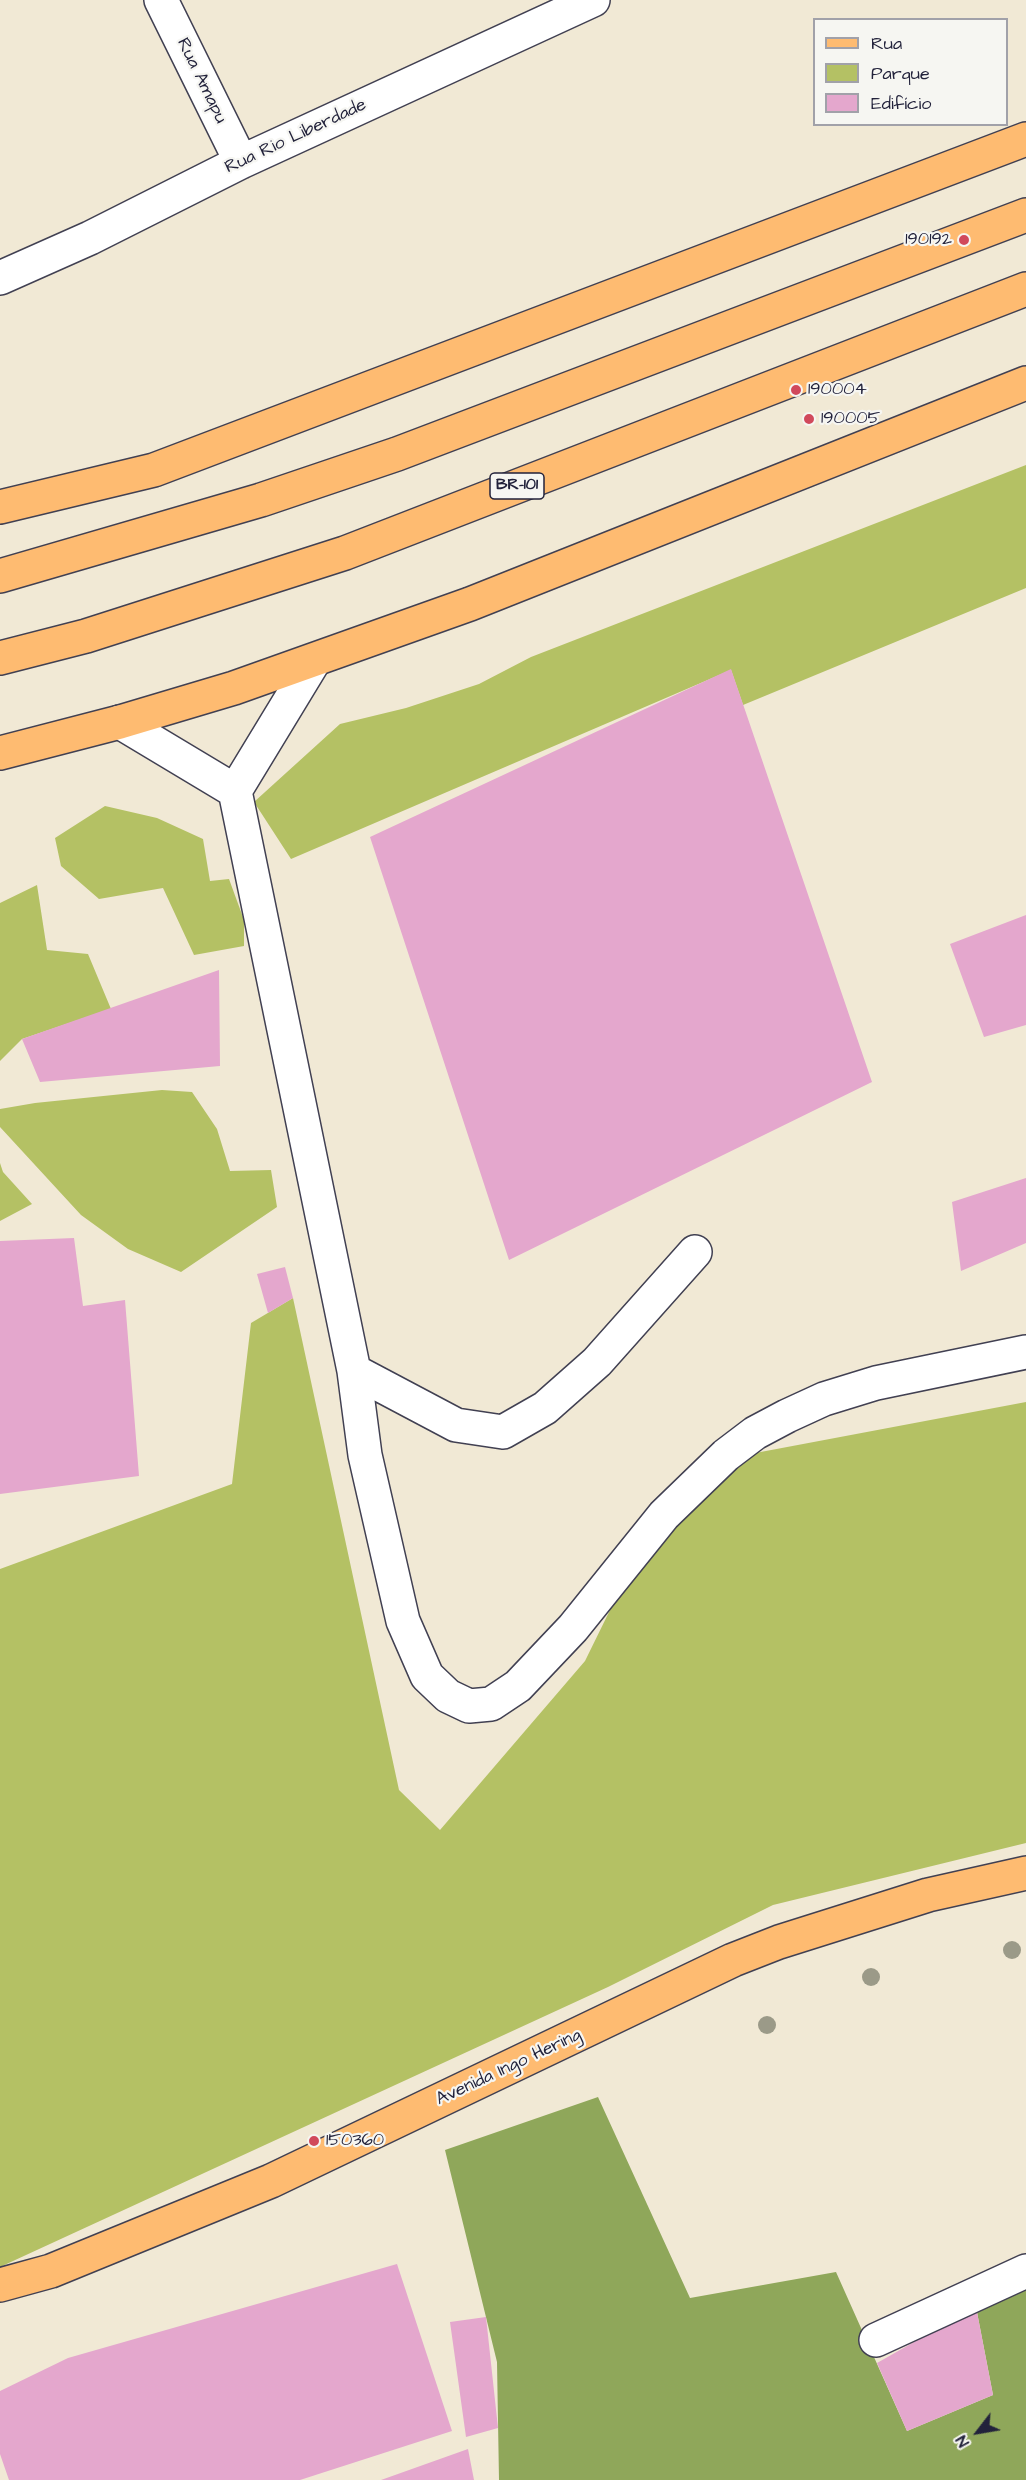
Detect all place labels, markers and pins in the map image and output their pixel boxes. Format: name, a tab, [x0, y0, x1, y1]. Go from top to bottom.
place label: 190192	[905, 229, 952, 251]
marker: 190192	[957, 233, 971, 247]
place label: 190004	[808, 379, 867, 401]
marker: 190004	[789, 383, 803, 397]
place label: 190005	[821, 408, 880, 430]
marker: 190005	[802, 412, 816, 426]
place label: 150360	[326, 2130, 384, 2152]
marker: 150360	[307, 2134, 321, 2148]

